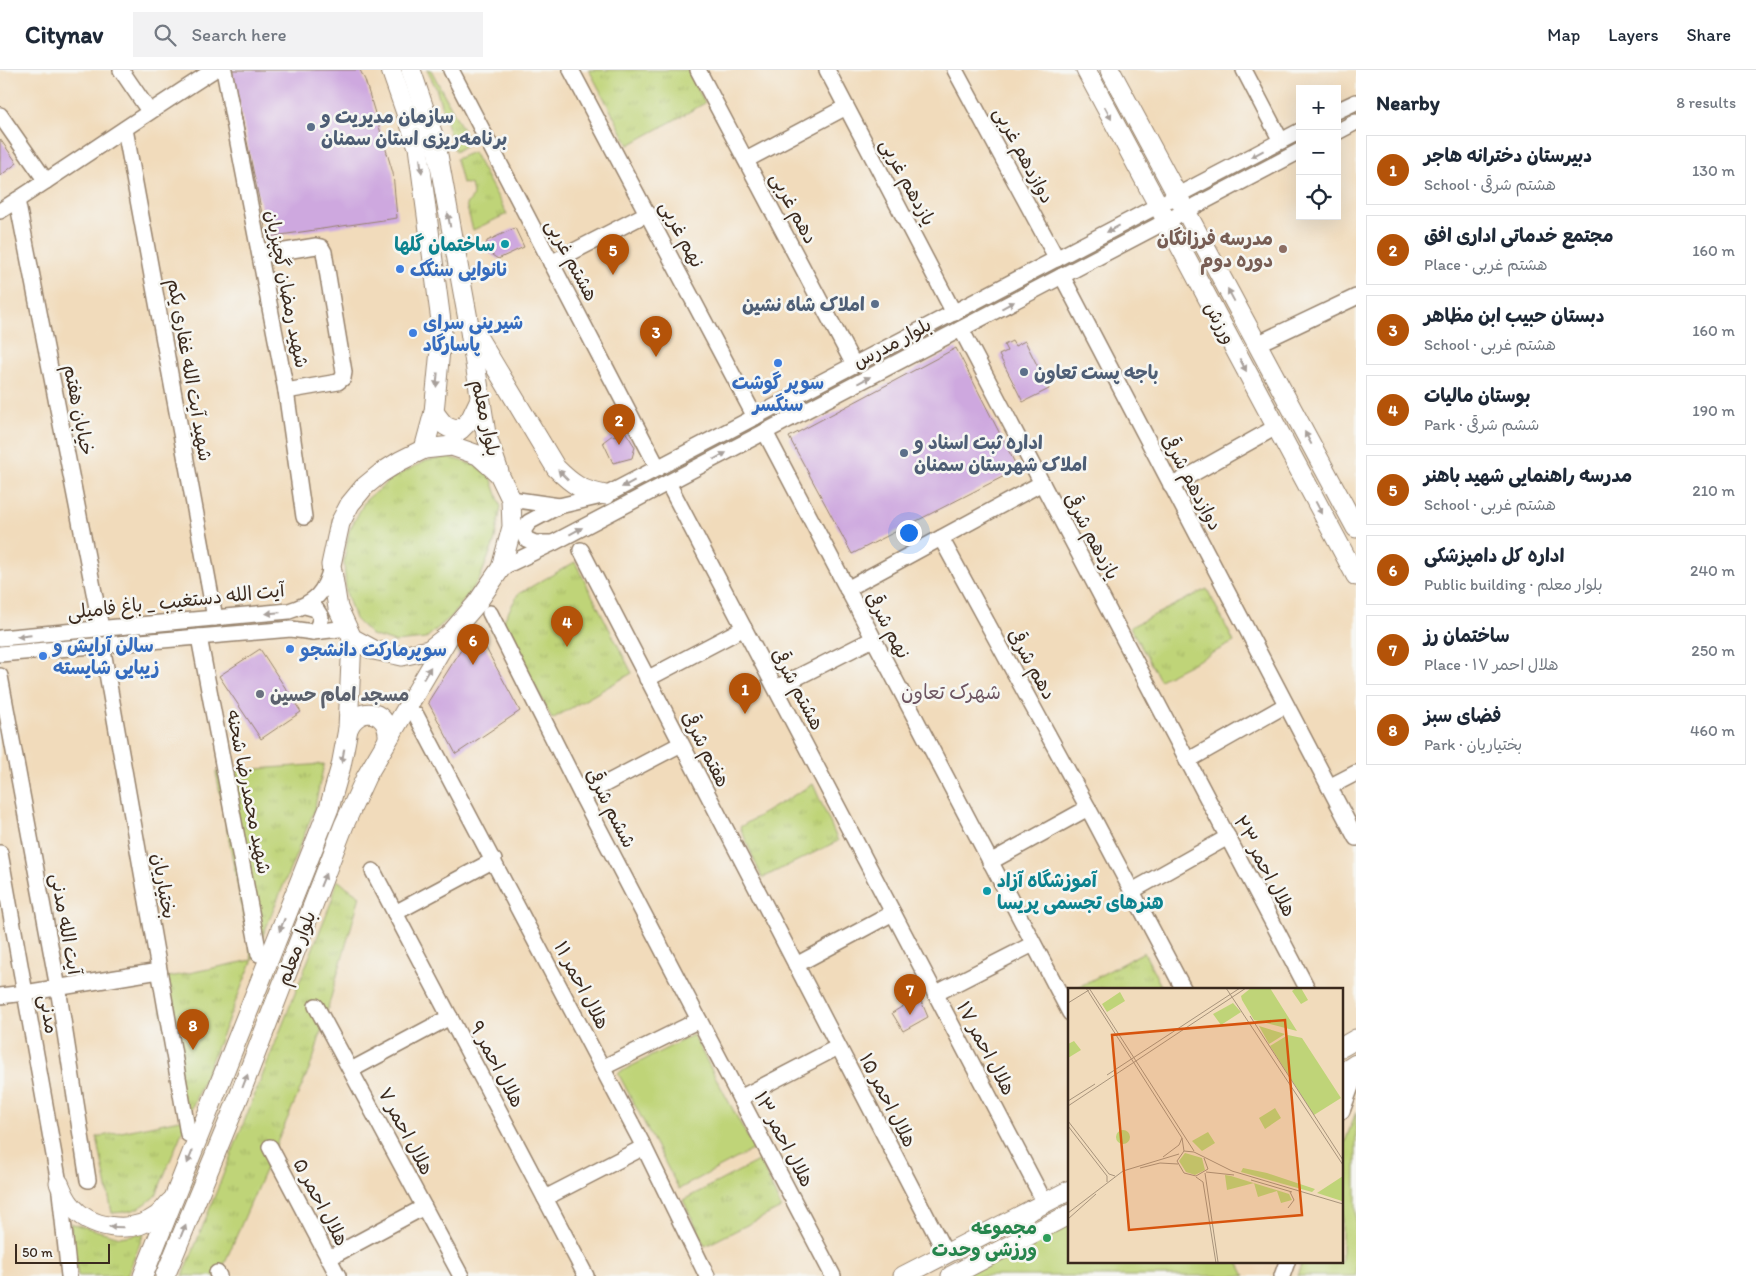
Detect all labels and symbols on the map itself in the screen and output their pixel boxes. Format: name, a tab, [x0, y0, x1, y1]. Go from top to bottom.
street label: دوازدهم غربی	[986, 103, 1059, 209]
place label: سازمان مدیریت و برنامه‌ریزی استان سمنان	[319, 105, 507, 151]
one-way arrow	[1104, 106, 1112, 120]
marker: سازمان مدیریت و برنامه‌ریزی استان سمنان	[305, 121, 317, 133]
street label: یازدهم غربی	[873, 134, 941, 231]
one-way arrow	[1249, 150, 1264, 158]
one-way arrow	[417, 159, 425, 175]
street label: دهم غربی	[763, 168, 822, 249]
street label: نهم غربی	[652, 197, 709, 273]
street label: شهید رمضان گچپزیان	[259, 208, 314, 370]
one-way arrow	[445, 212, 453, 228]
street label: هشتم غربی	[538, 215, 603, 306]
one-way arrow	[1105, 225, 1120, 233]
place label: مدرسه فرزانگان دوره دوم	[1157, 227, 1273, 275]
place label: ساختمان گلها	[394, 233, 495, 256]
pin: 5	[597, 234, 629, 275]
marker: ساختمان گلها	[499, 238, 511, 250]
marker: مدرسه فرزانگان دوره دوم	[1277, 243, 1289, 255]
place label: نانوایی سنگک	[410, 258, 509, 282]
marker: نانوایی سنگک	[394, 263, 406, 275]
street label: شهید آیت الله غفاری یکم	[160, 277, 217, 464]
one-way arrow	[1227, 288, 1235, 302]
place label: املاک شاه نشین	[742, 293, 865, 316]
marker: املاک شاه نشین	[869, 298, 881, 310]
street label: ورزش	[1199, 298, 1241, 348]
one-way arrow	[1000, 301, 1015, 309]
place label: شیرینی سرای پاسارگاد	[423, 311, 523, 357]
street label: بلوار مدرس	[849, 313, 935, 373]
pin: 3	[640, 316, 672, 357]
marker: شیرینی سرای پاسارگاد	[407, 327, 419, 339]
marker: سوپر گوشت سنگسر	[772, 357, 784, 369]
one-way arrow	[1238, 358, 1247, 371]
place label: باجه پست تعاون	[1034, 361, 1159, 385]
street label: خیابان هفتم	[56, 363, 99, 458]
marker: باجه پست تعاون	[1018, 366, 1030, 378]
place label: سوپر گوشت سنگسر	[732, 371, 824, 416]
one-way arrow	[433, 372, 441, 388]
one-way arrow	[857, 376, 871, 384]
street label: بلوار معلم	[464, 377, 505, 459]
pin: 2	[603, 404, 635, 445]
street label: دوازدهم شرقی	[1154, 429, 1228, 536]
place label: اداره ثبت اسناد و املاک شهرستان سمنان	[912, 431, 1087, 476]
one-way arrow	[1304, 431, 1312, 446]
marker: اداره ثبت اسناد و املاک شهرستان سمنان	[898, 447, 910, 459]
one-way arrow	[713, 452, 727, 460]
one-way arrow	[557, 470, 569, 482]
one-way arrow	[621, 480, 635, 488]
street label: یازدهم شرقی	[1057, 488, 1125, 585]
one-way arrow	[1315, 501, 1324, 514]
your location	[896, 520, 922, 546]
one-way arrow	[569, 527, 583, 535]
street label: آیت الله دستغیب _ باغ فامیلی	[66, 578, 287, 626]
street label: نهم شرقی	[858, 587, 916, 664]
pin: 4	[551, 606, 583, 647]
one-way arrow	[265, 609, 281, 617]
pin: 6	[457, 624, 489, 665]
street label: دهم شرقی	[1001, 624, 1062, 705]
one-way arrow	[16, 632, 32, 640]
place label: سالن آرایش و زیبایی شایسته	[51, 634, 159, 680]
place label: سوپرمارکت دانشجو	[299, 638, 447, 662]
marker: سوپرمارکت دانشجو	[284, 643, 296, 655]
street label: هشتم شرقی	[764, 644, 830, 735]
marker: سالن آرایش و زیبایی شایسته	[37, 650, 49, 662]
one-way arrow	[423, 667, 432, 680]
pin: 1	[729, 673, 761, 714]
district label: شهرک تعاون	[901, 680, 1001, 704]
place label: مسجد امام حسین	[270, 683, 409, 709]
marker: مسجد امام حسین	[254, 688, 266, 700]
street label: هفتم شرقی	[674, 707, 736, 792]
street label: شهید محمدرضا شحنه	[222, 708, 276, 876]
one-way arrow	[338, 748, 346, 764]
street label: ششم شرقی	[578, 764, 642, 853]
street label: هلال احمر ۲۳	[1229, 812, 1301, 920]
street label: بختیاریان	[147, 851, 181, 921]
place label: آموزشگاه آزاد هنرهای تجسمی پریسا	[997, 869, 1163, 915]
street label: آیت الله مدنی	[45, 871, 86, 978]
one-way arrow	[319, 873, 327, 887]
marker: آموزشگاه آزاد هنرهای تجسمی پریسا	[981, 885, 993, 897]
street label: بلوار معلم	[271, 907, 324, 990]
one-way arrow	[278, 918, 286, 933]
street label: هلال احمر ۱۱	[549, 937, 615, 1033]
pin: 7	[894, 974, 926, 1015]
inset map	[1068, 988, 1344, 1264]
street label: مدنی	[33, 993, 64, 1036]
street label: هلال احمر ۱۷	[952, 997, 1020, 1099]
pin: 8	[177, 1009, 209, 1050]
street label: هلال احمر ۹	[465, 1017, 529, 1111]
street label: هلال احمر ۱۵	[854, 1049, 922, 1151]
one-way arrow	[242, 1073, 249, 1088]
street label: هلال احمر ۷	[373, 1083, 439, 1179]
street label: هلال احمر ۱۳	[749, 1087, 819, 1191]
one-way arrow	[186, 1150, 193, 1165]
street label: هلال احمر ۵	[288, 1154, 354, 1250]
place label: مجموعه ورزشی وحدت	[932, 1216, 1037, 1262]
one-way arrow	[108, 1223, 124, 1231]
one-way arrow	[179, 1223, 187, 1238]
marker: مجموعه ورزشی وحدت	[1041, 1232, 1053, 1244]
scale bar	[15, 1241, 110, 1264]

